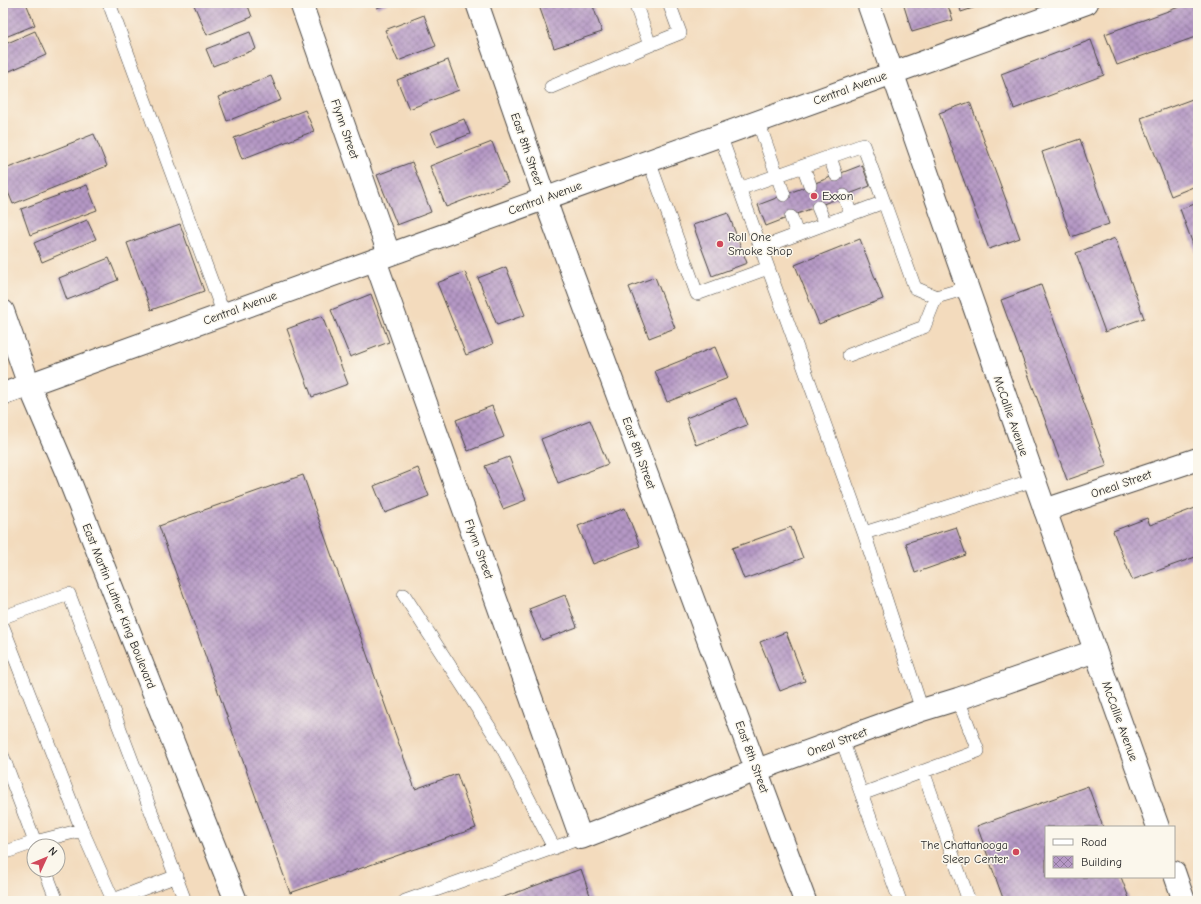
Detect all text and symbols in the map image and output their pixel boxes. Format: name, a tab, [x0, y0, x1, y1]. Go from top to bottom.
street label: Central Avenue	[811, 68, 889, 108]
street label: Flynn Street	[328, 97, 362, 161]
street label: East 8th Street	[508, 111, 546, 188]
street label: Central Avenue	[506, 178, 584, 218]
place label: Exxon	[822, 189, 853, 203]
marker: Exxon	[809, 191, 819, 201]
place label: Roll One Smoke Shop	[728, 230, 792, 258]
marker: Roll One Smoke Shop	[715, 239, 725, 249]
street label: Central Avenue	[201, 288, 279, 328]
street label: McCallie Avenue	[991, 374, 1031, 458]
street label: East 8th Street	[619, 415, 659, 492]
street label: Oneal Street	[1089, 467, 1154, 501]
street label: Flynn Street	[462, 517, 496, 581]
street label: East Martin Luther King Boulevard	[79, 521, 159, 691]
street label: McCallie Avenue	[1099, 679, 1141, 763]
street label: East 8th Street	[732, 719, 772, 796]
street label: Oneal Street	[805, 724, 870, 759]
legend	[1045, 826, 1175, 878]
text: Road	[1081, 835, 1107, 849]
north arrow	[26, 838, 66, 878]
place label: The Chattanooga Sleep Center	[921, 838, 1008, 866]
text: N	[46, 844, 60, 859]
marker: The Chattanooga Sleep Center	[1011, 847, 1021, 857]
text: Building	[1081, 855, 1122, 869]

